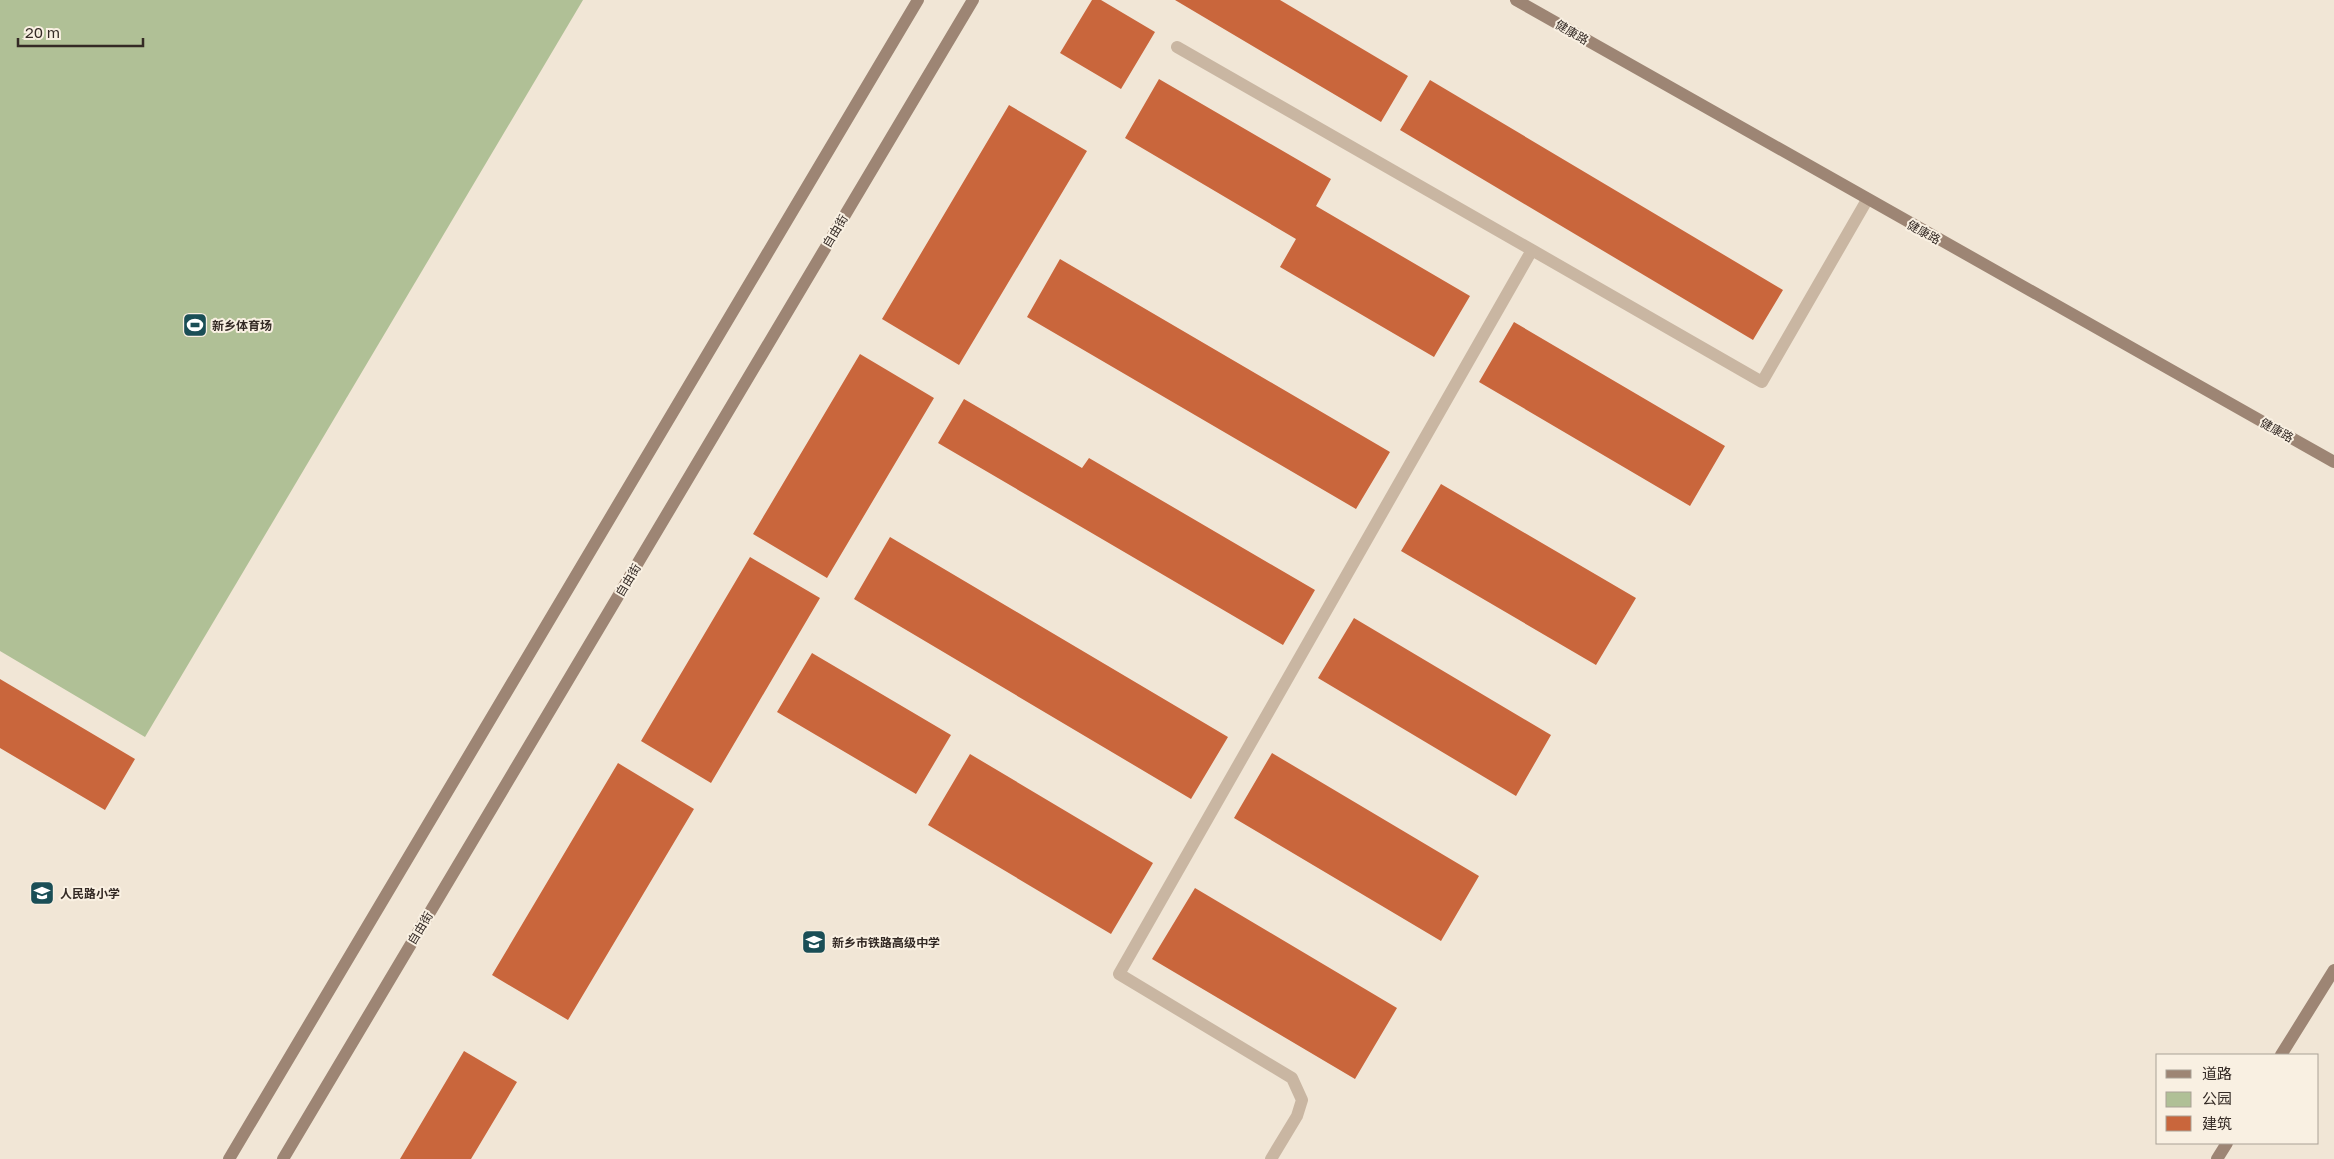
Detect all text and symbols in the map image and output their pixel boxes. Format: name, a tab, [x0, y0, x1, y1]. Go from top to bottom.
scale bar	[18, 15, 142, 47]
street label: 健康路	[1553, 17, 1591, 47]
text: 20 m	[25, 23, 60, 41]
street label: 自由街	[819, 212, 851, 250]
street label: 健康路	[1905, 217, 1943, 247]
sports icon: 新乡体育场	[182, 312, 208, 338]
place label: 新乡体育场	[212, 318, 272, 333]
street label: 健康路	[2258, 415, 2296, 445]
street label: 自由街	[612, 561, 644, 599]
school or university icon: 人民路小学	[29, 880, 55, 906]
place label: 人民路小学	[60, 886, 120, 901]
street label: 自由街	[404, 909, 436, 947]
school or university icon: 新乡市铁路高级中学	[801, 929, 827, 955]
place label: 新乡市铁路高级中学	[832, 935, 940, 950]
legend	[2156, 1054, 2319, 1144]
text: 道路	[2202, 1064, 2232, 1082]
text: 公园	[2202, 1089, 2232, 1107]
text: 建筑	[2202, 1114, 2232, 1132]

